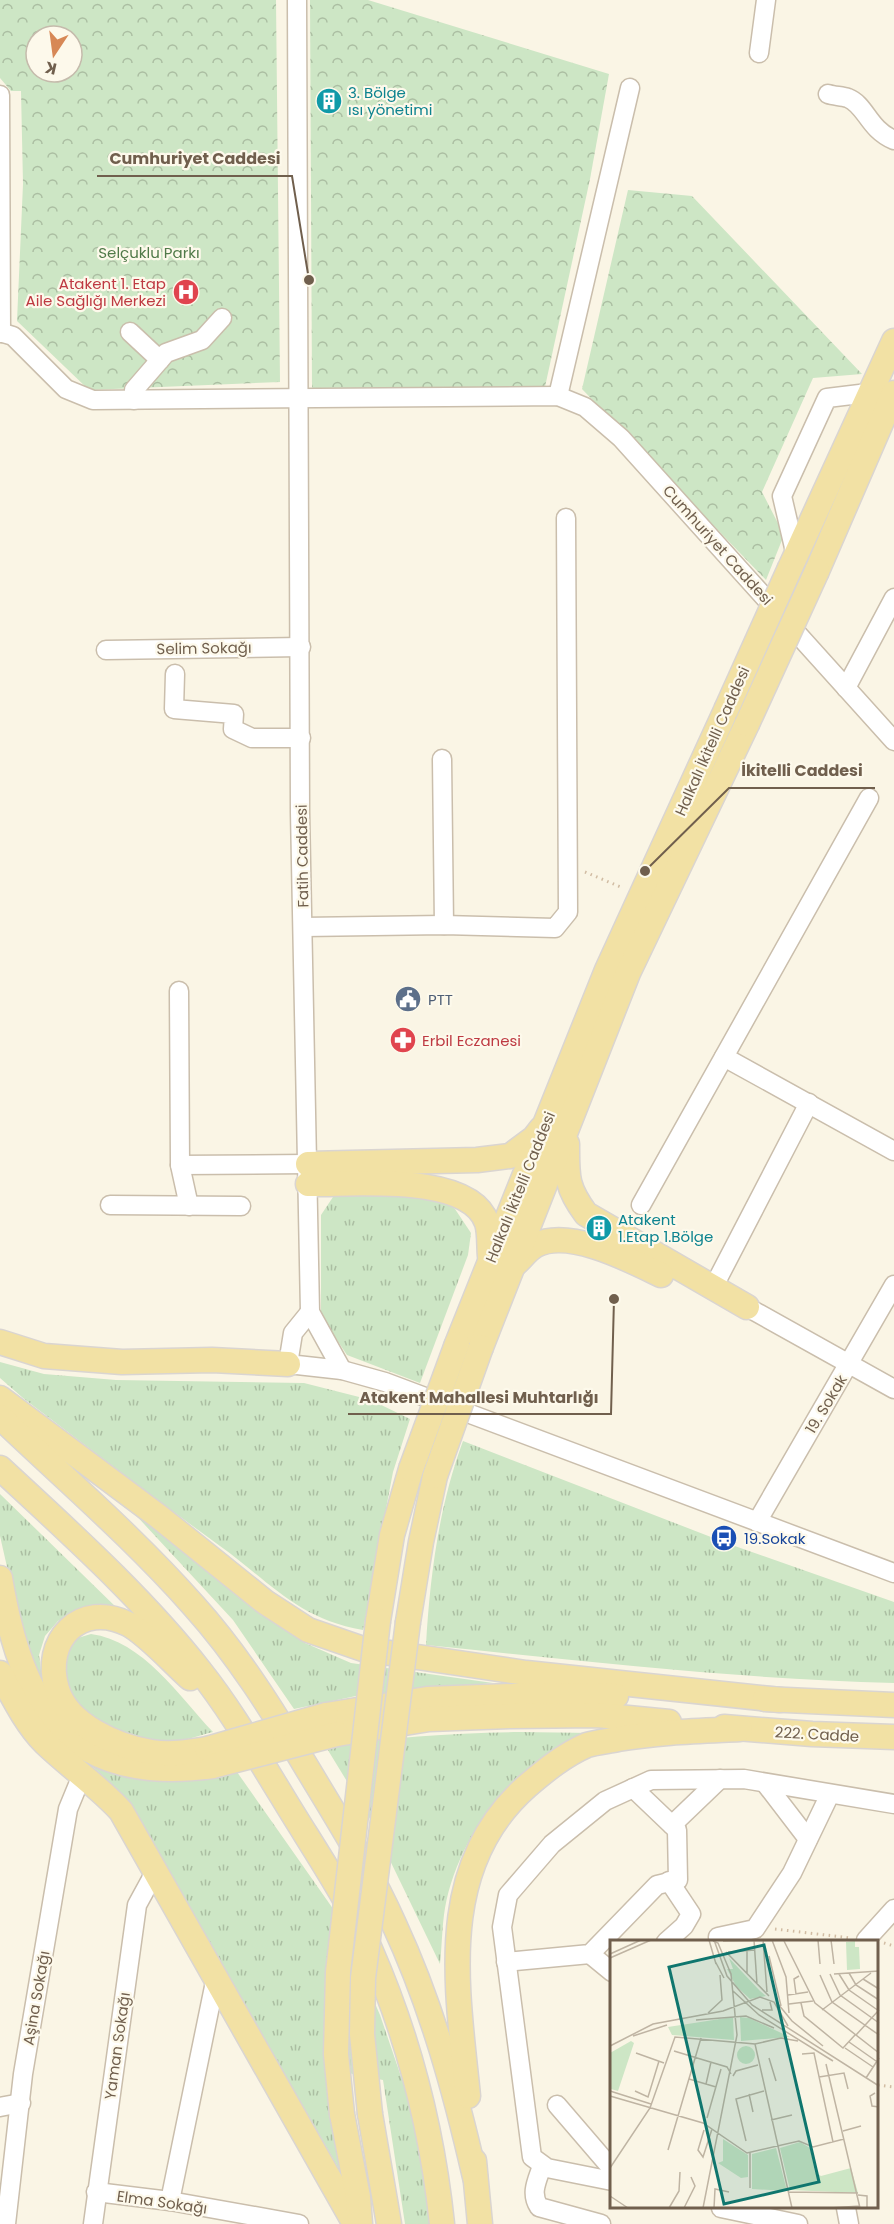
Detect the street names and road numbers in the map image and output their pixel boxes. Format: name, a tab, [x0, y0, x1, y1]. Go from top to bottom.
street label: Cumhuriyet Caddesi	[658, 480, 778, 610]
street label: Selim Sokağı	[156, 637, 252, 659]
street label: Halkalı İkitelli Caddesi	[670, 663, 754, 819]
street label: Fatih Caddesi	[291, 804, 313, 908]
street label: Halkalı İkitelli Caddesi	[480, 1108, 560, 1266]
street label: 19. Sokak	[800, 1370, 852, 1437]
street label: 222. Cadde	[774, 1721, 860, 1747]
street label: Aşina Sokağı	[17, 1949, 55, 2047]
street label: Yaman Sokağı	[99, 1991, 135, 2101]
street label: Elma Sokağı	[115, 2185, 209, 2219]

